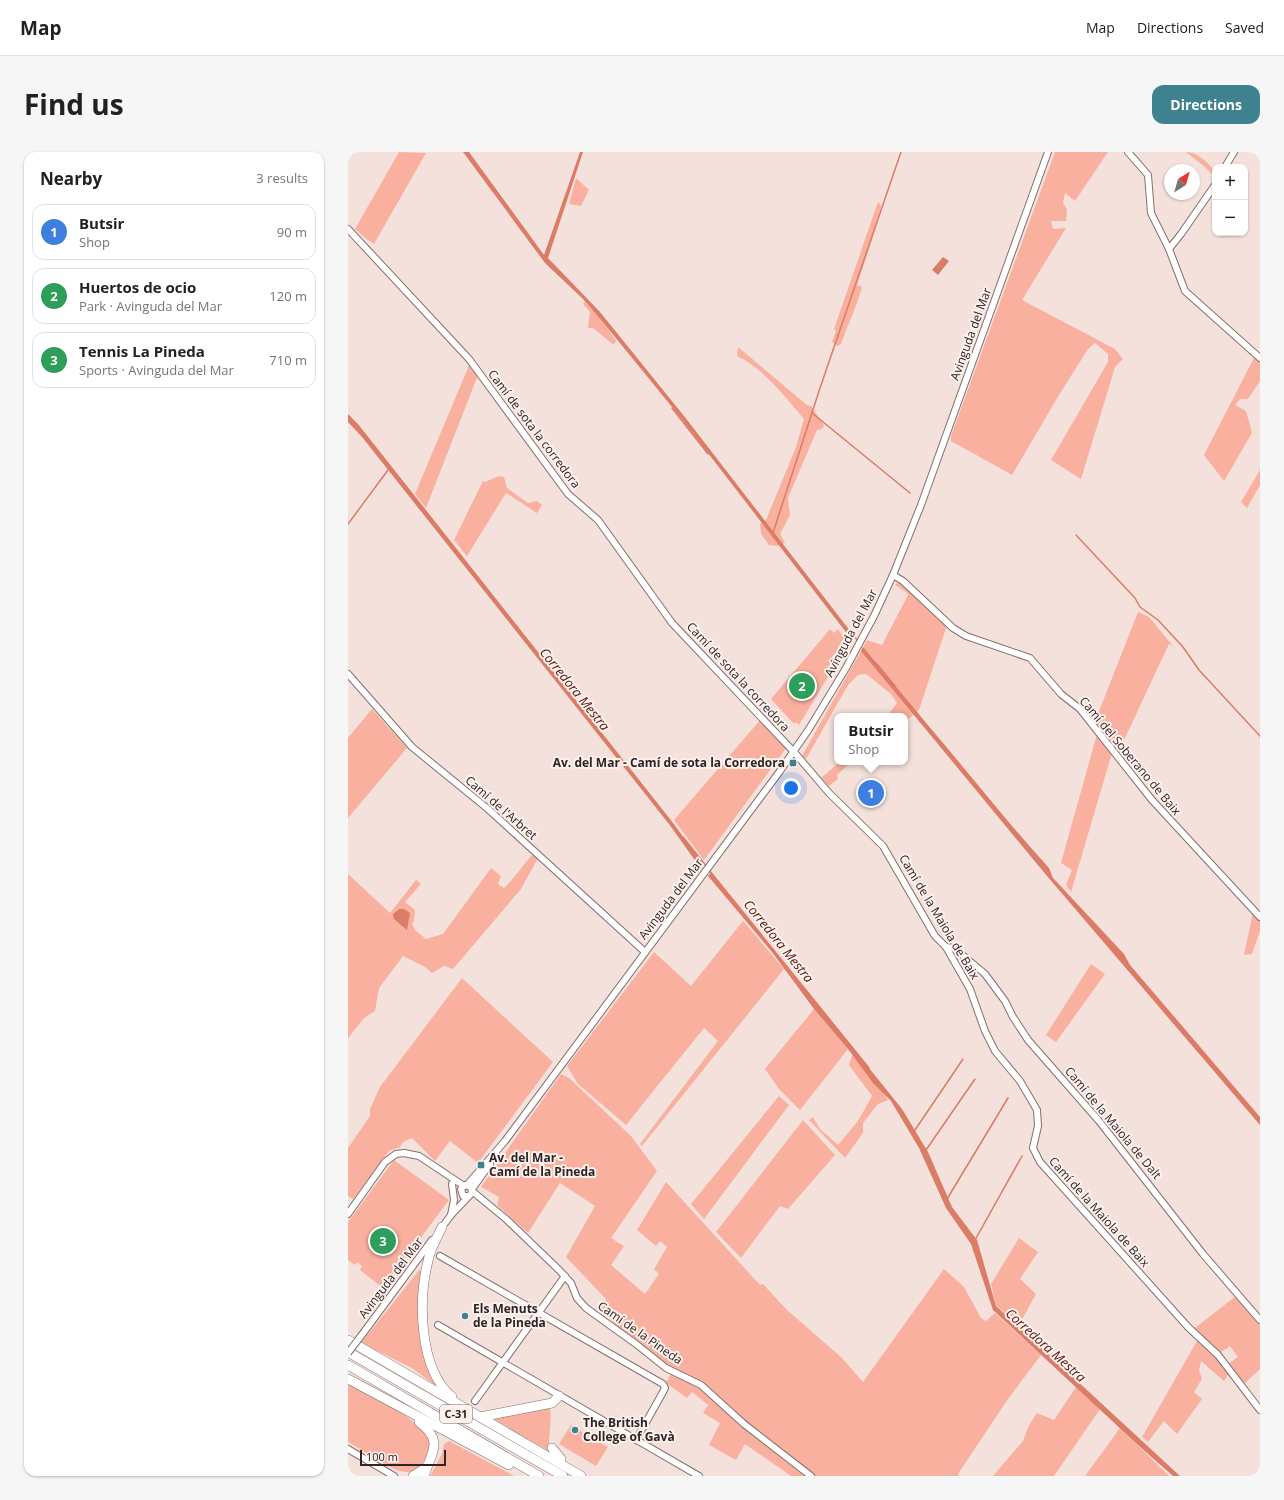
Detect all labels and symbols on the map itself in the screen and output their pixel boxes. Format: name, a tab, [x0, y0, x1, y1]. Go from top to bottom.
north arrow	[1164, 164, 1200, 200]
street label: Avinguda del Mar	[946, 285, 995, 383]
street label: Camí de sota la corredora	[484, 366, 585, 491]
street label: Avinguda del Mar	[820, 586, 881, 680]
street label: Camí de sota la corredora	[683, 618, 794, 735]
water label: Corredora Mestra	[536, 644, 615, 735]
pin: 2	[789, 671, 815, 701]
street label: Camí del Soberano de Baix	[1076, 693, 1185, 819]
place label: Av. del Mar - Camí de sota la Corredora	[553, 754, 785, 771]
marker: Av. del Mar - Camí de sota la Corredora	[788, 758, 798, 768]
street label: Camí de l'Arbret	[462, 772, 541, 844]
your location	[781, 778, 801, 798]
pin: 1	[858, 778, 884, 808]
street label: Camí de la Maiola de Baix	[895, 851, 984, 983]
street label: Avinguda del Mar	[634, 855, 707, 943]
water label: Corredora Mestra	[740, 896, 819, 987]
street label: Camí de la Maiola de Dalt	[1061, 1063, 1166, 1182]
place label: Av. del Mar - Camí de la Pineda	[489, 1149, 595, 1180]
street label: Camí de la Maiola de Baix	[1045, 1153, 1154, 1271]
marker: Av. del Mar - Camí de la Pineda	[476, 1160, 486, 1170]
pin: 3	[370, 1226, 396, 1256]
street label: Avinguda del Mar	[354, 1234, 427, 1322]
street label: Camí de la Pineda	[595, 1297, 686, 1368]
place label: Els Menuts de la Pineda	[473, 1300, 546, 1331]
water label: Corredora Mestra	[1002, 1304, 1090, 1386]
marker: Els Menuts de la Pineda	[460, 1311, 470, 1321]
road number: C-31	[440, 1405, 472, 1423]
place label: The British College of Gavà	[583, 1414, 675, 1445]
marker: The British College of Gavà	[570, 1425, 580, 1435]
scale bar	[360, 1448, 446, 1467]

